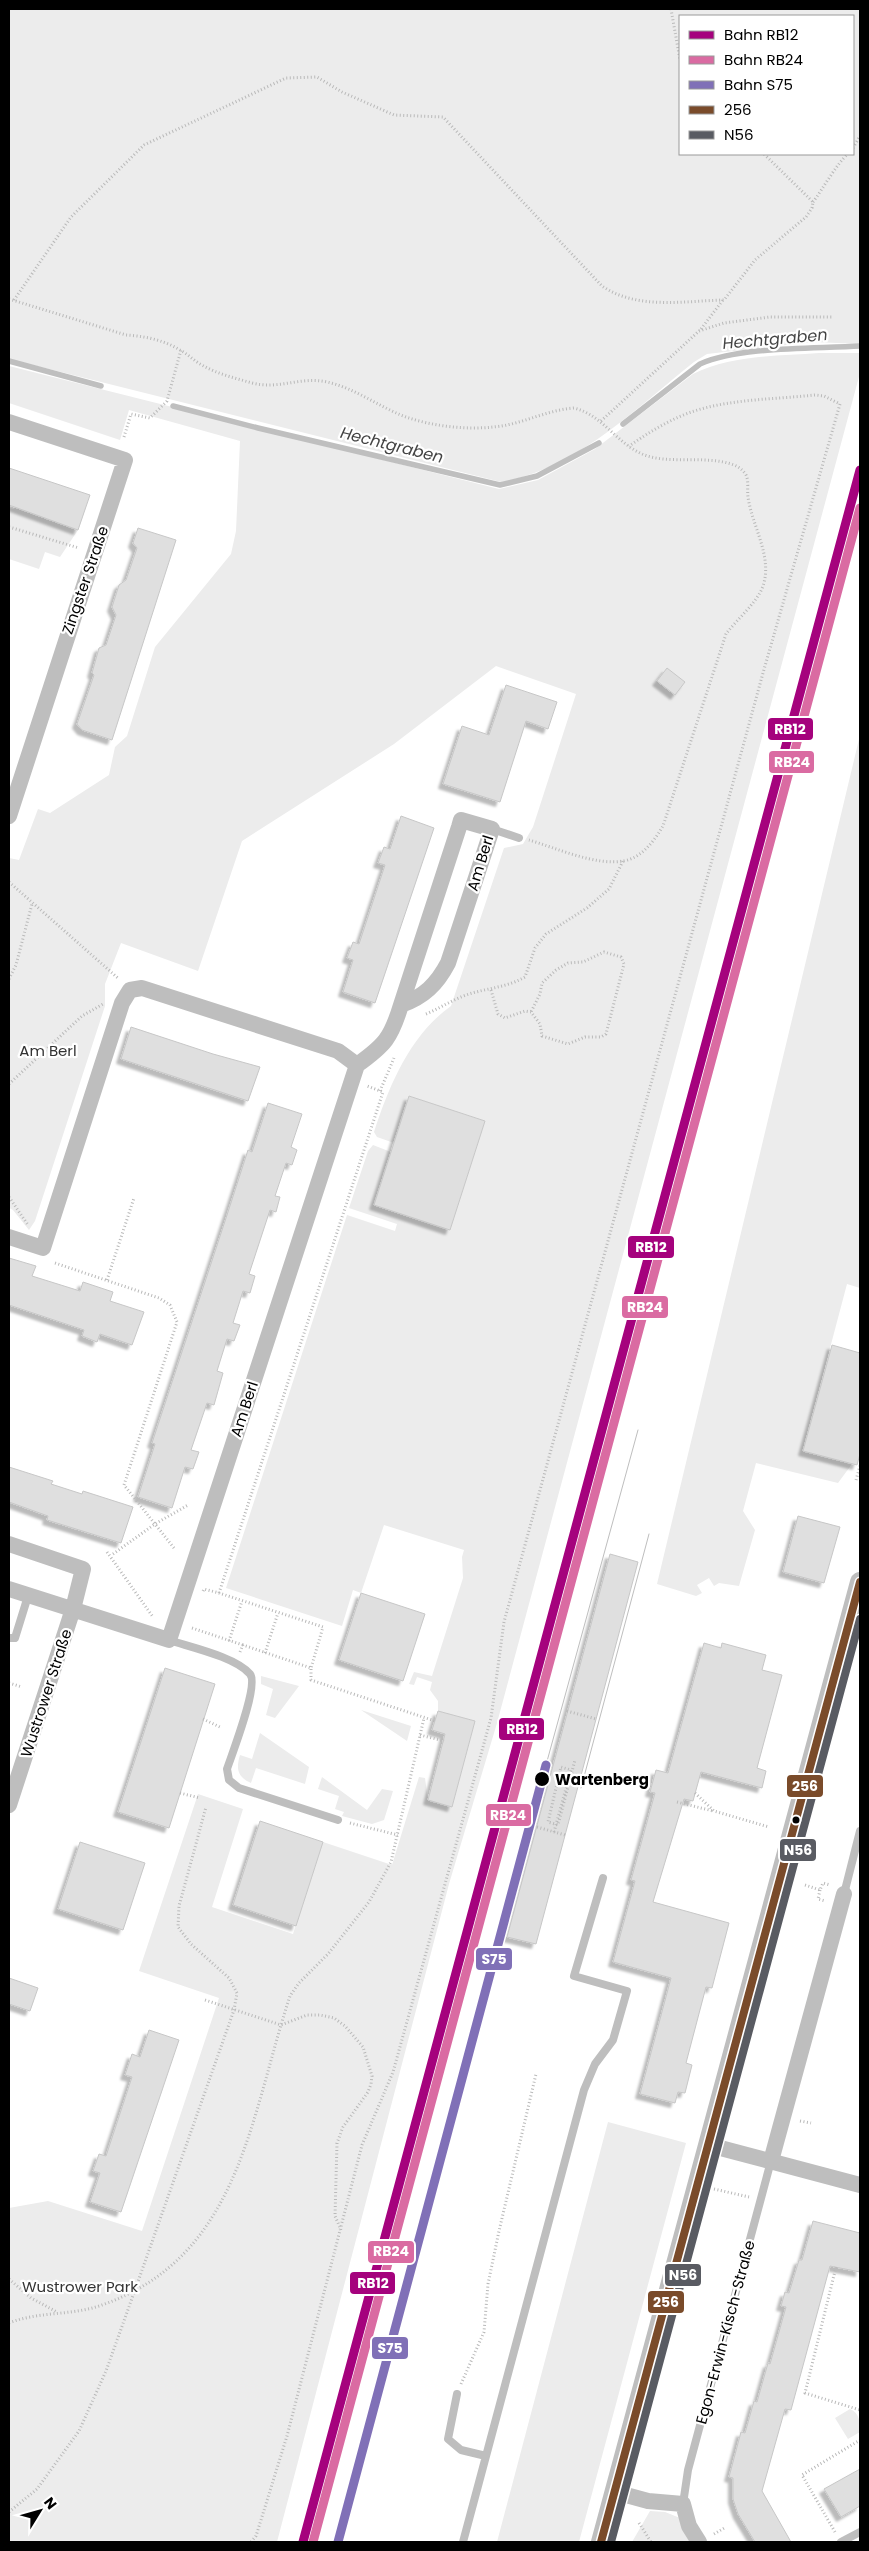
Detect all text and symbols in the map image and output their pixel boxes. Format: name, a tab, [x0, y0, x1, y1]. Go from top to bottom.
legend	[679, 15, 854, 155]
text: Bahn RB12	[724, 24, 798, 45]
text: Bahn RB24	[724, 49, 803, 70]
text: Bahn S75	[724, 74, 793, 95]
text: 256	[724, 99, 752, 120]
text: N56	[724, 124, 754, 145]
water label: Hechtgraben	[722, 323, 828, 355]
water label: Hechtgraben	[338, 421, 446, 469]
street label: Zingster Straße	[57, 523, 113, 637]
line badge: RB12	[767, 717, 814, 741]
text: RB12	[774, 719, 806, 739]
line badge: RB24	[768, 750, 815, 774]
text: RB24	[774, 752, 810, 772]
street label: Am Berl	[462, 833, 498, 893]
park label: Am Berl	[19, 1040, 77, 1061]
line badge: RB12	[627, 1235, 675, 1259]
text: RB12	[635, 1237, 667, 1257]
line badge: RB24	[621, 1295, 669, 1319]
text: RB24	[627, 1297, 663, 1317]
street label: Am Berl	[225, 1378, 263, 1440]
street label: Wustrower Straße	[15, 1626, 77, 1760]
line badge: RB12	[498, 1717, 545, 1741]
text: RB12	[506, 1719, 538, 1739]
place label: Wartenberg	[555, 1769, 649, 1790]
marker: Wartenberg	[533, 1770, 551, 1788]
line badge: 256	[786, 1774, 824, 1798]
text: 256	[792, 1776, 818, 1796]
line badge: RB24	[485, 1803, 532, 1827]
text: RB24	[490, 1805, 526, 1825]
unlabelled marker	[791, 1815, 801, 1825]
line badge: N56	[779, 1838, 817, 1862]
text: N56	[784, 1840, 812, 1860]
line badge: S75	[475, 1947, 513, 1971]
text: S75	[481, 1949, 507, 1969]
street label: Egon-Erwin-Kisch-Straße	[690, 2238, 760, 2426]
line badge: RB24	[367, 2240, 415, 2264]
text: RB24	[373, 2241, 409, 2261]
line badge: N56	[664, 2263, 702, 2287]
text: N56	[669, 2265, 697, 2285]
line badge: RB12	[349, 2271, 396, 2295]
text: RB12	[357, 2273, 389, 2293]
park label: Wustrower Park	[22, 2276, 138, 2297]
line badge: 256	[647, 2290, 685, 2314]
text: 256	[653, 2292, 679, 2312]
line badge: S75	[371, 2336, 409, 2360]
text: S75	[377, 2338, 403, 2358]
north arrow	[15, 2486, 65, 2536]
text: N	[39, 2493, 62, 2513]

